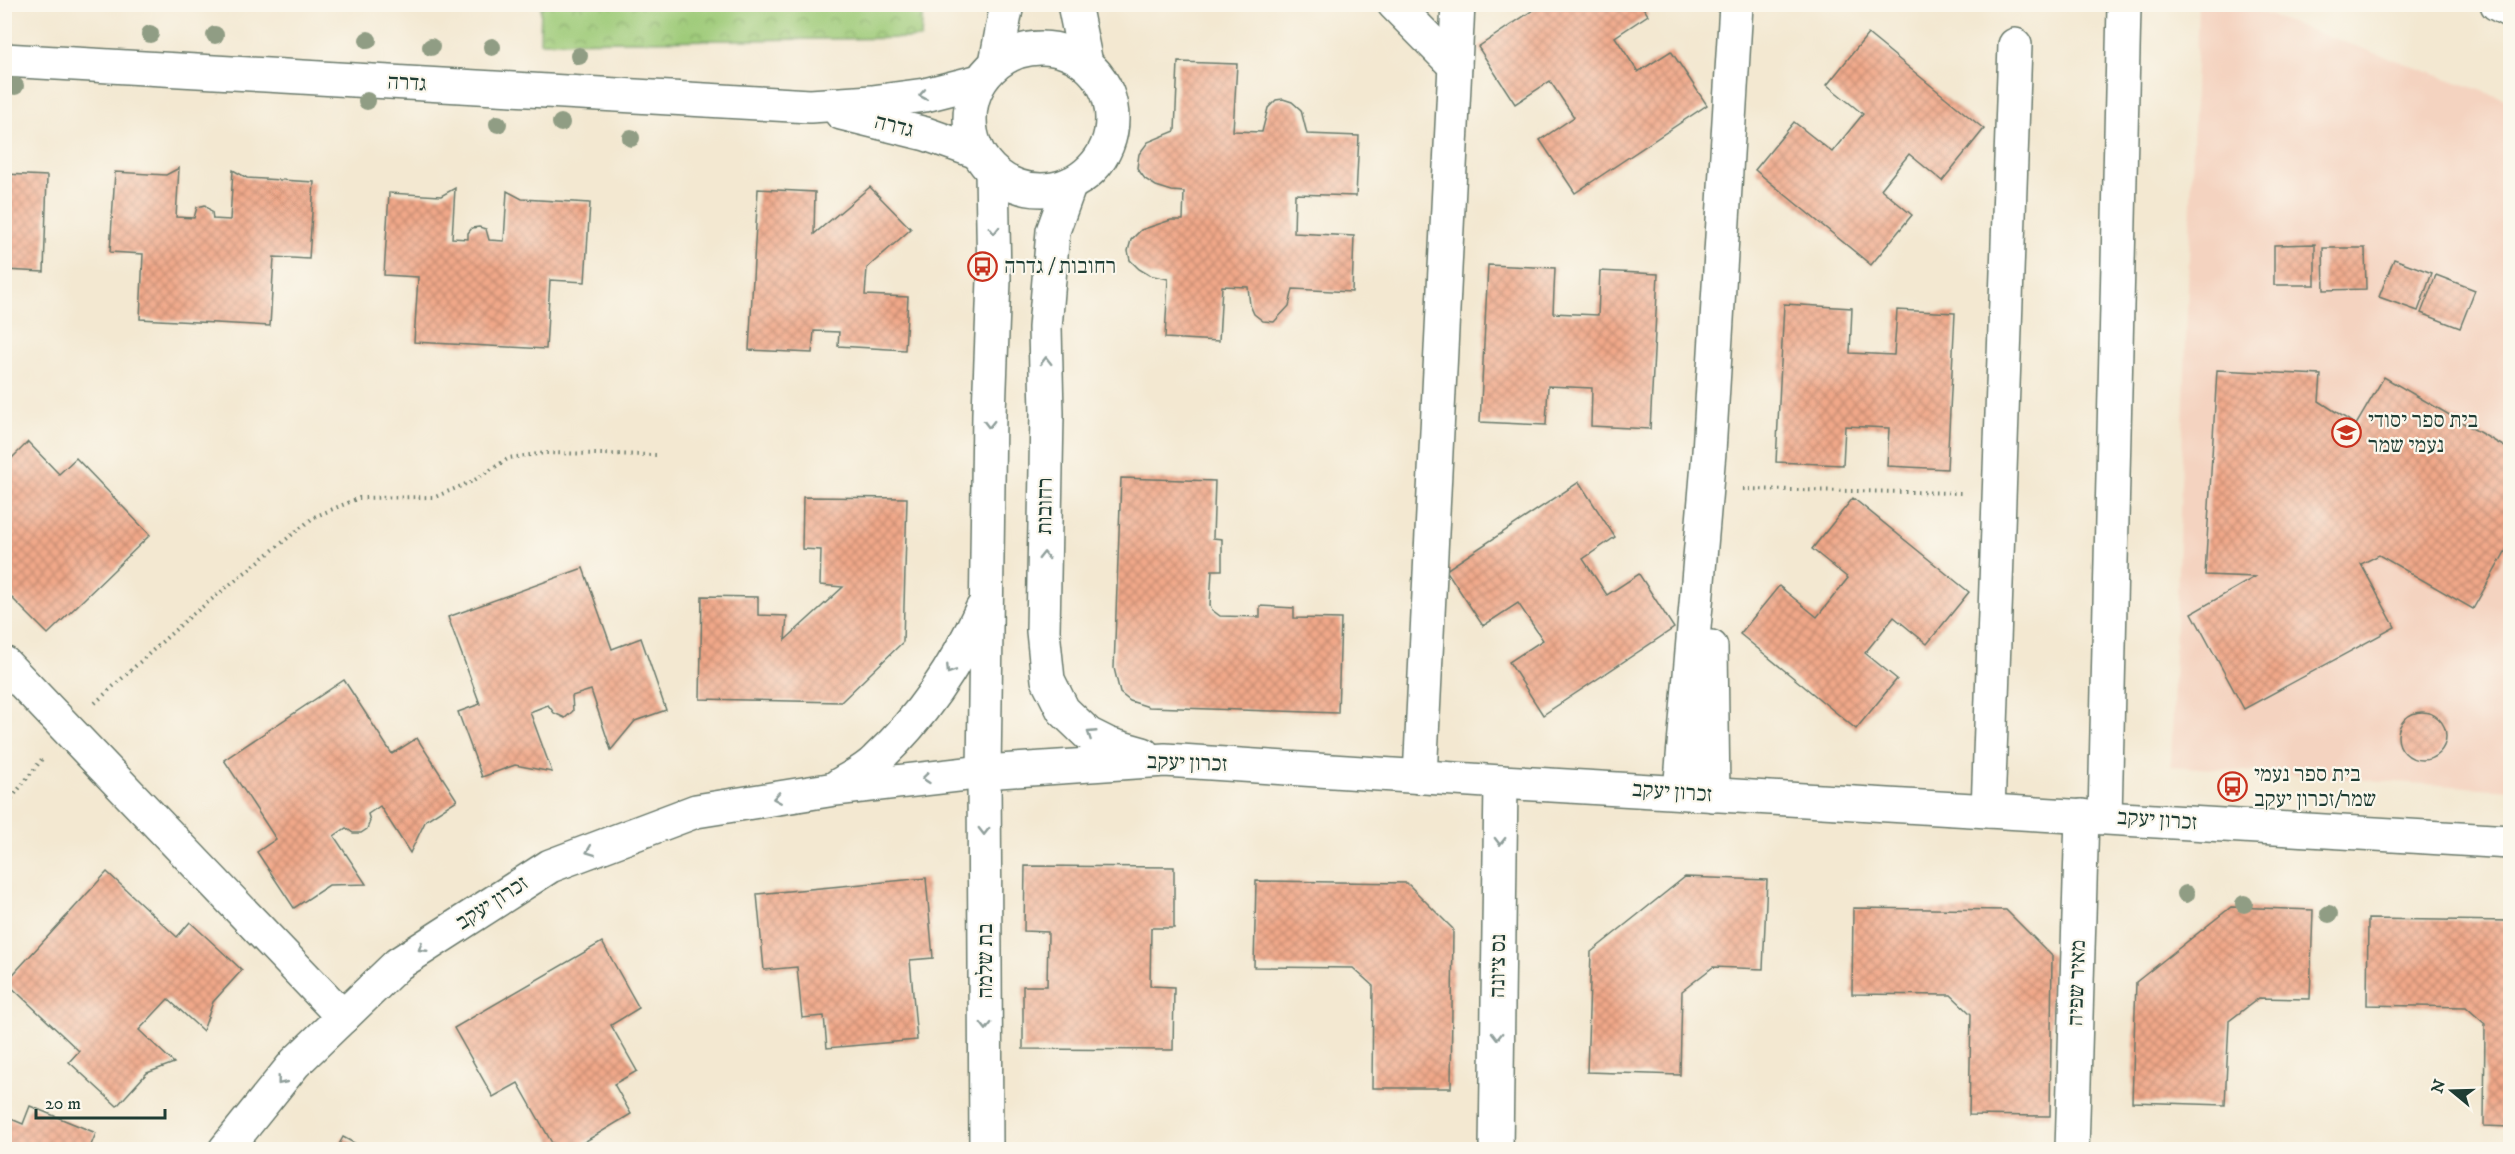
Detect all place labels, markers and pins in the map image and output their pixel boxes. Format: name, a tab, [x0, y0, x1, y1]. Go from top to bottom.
bus stop icon: רחובות / גדרה	[967, 250, 999, 282]
place label: רחובות / גדרה	[1004, 253, 1116, 280]
place label: בית ספר יסודי נעמי שמר	[2368, 407, 2478, 459]
school or university icon: בית ספר יסודי נעמי שמר	[2331, 417, 2363, 449]
place label: בית ספר נעמי שמר/זכרון יעקב	[2254, 761, 2376, 813]
bus stop icon: בית ספר נעמי שמר/זכרון יעקב	[2217, 771, 2249, 803]

